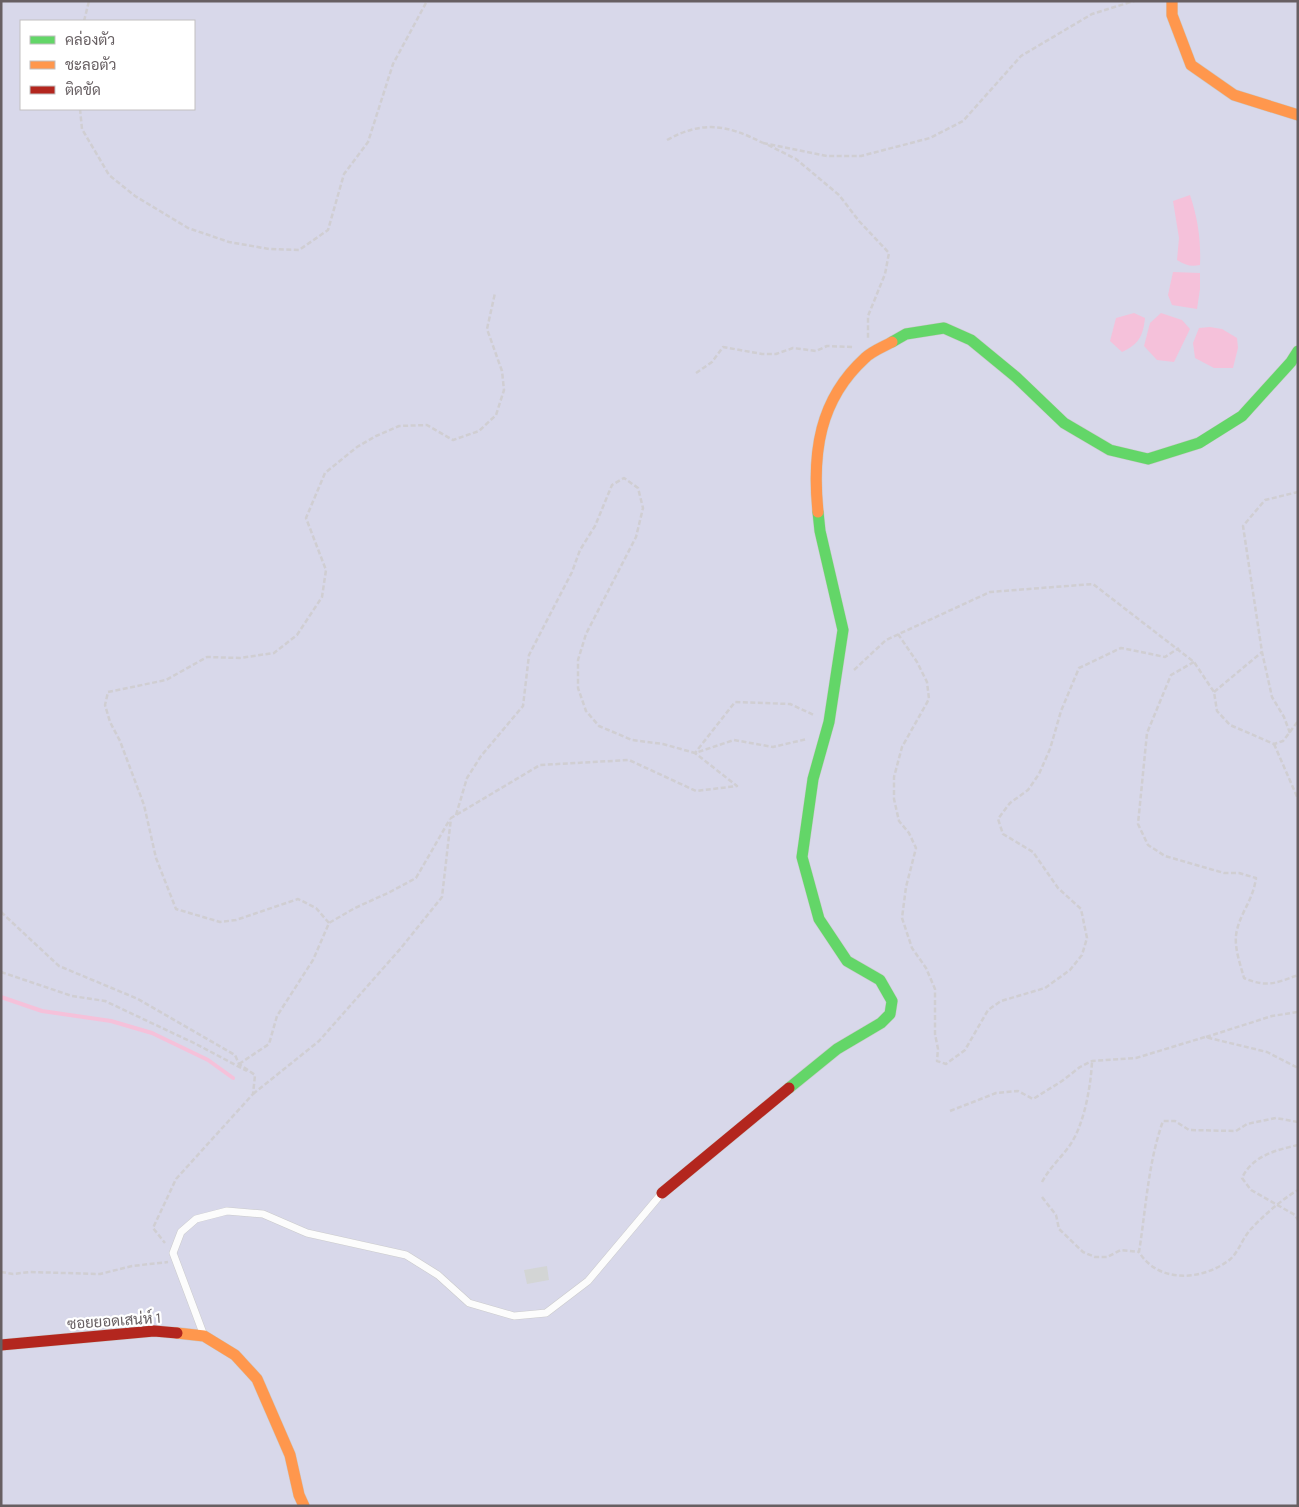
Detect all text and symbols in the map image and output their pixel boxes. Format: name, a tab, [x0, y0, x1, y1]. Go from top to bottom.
legend	[20, 20, 195, 110]
text: คล่องตัว	[65, 30, 115, 49]
text: ชะลอตัว	[65, 56, 116, 74]
text: ติดขัด	[65, 81, 101, 99]
street label: ซอยยอดเสน่ห์ 1	[66, 1308, 161, 1333]

